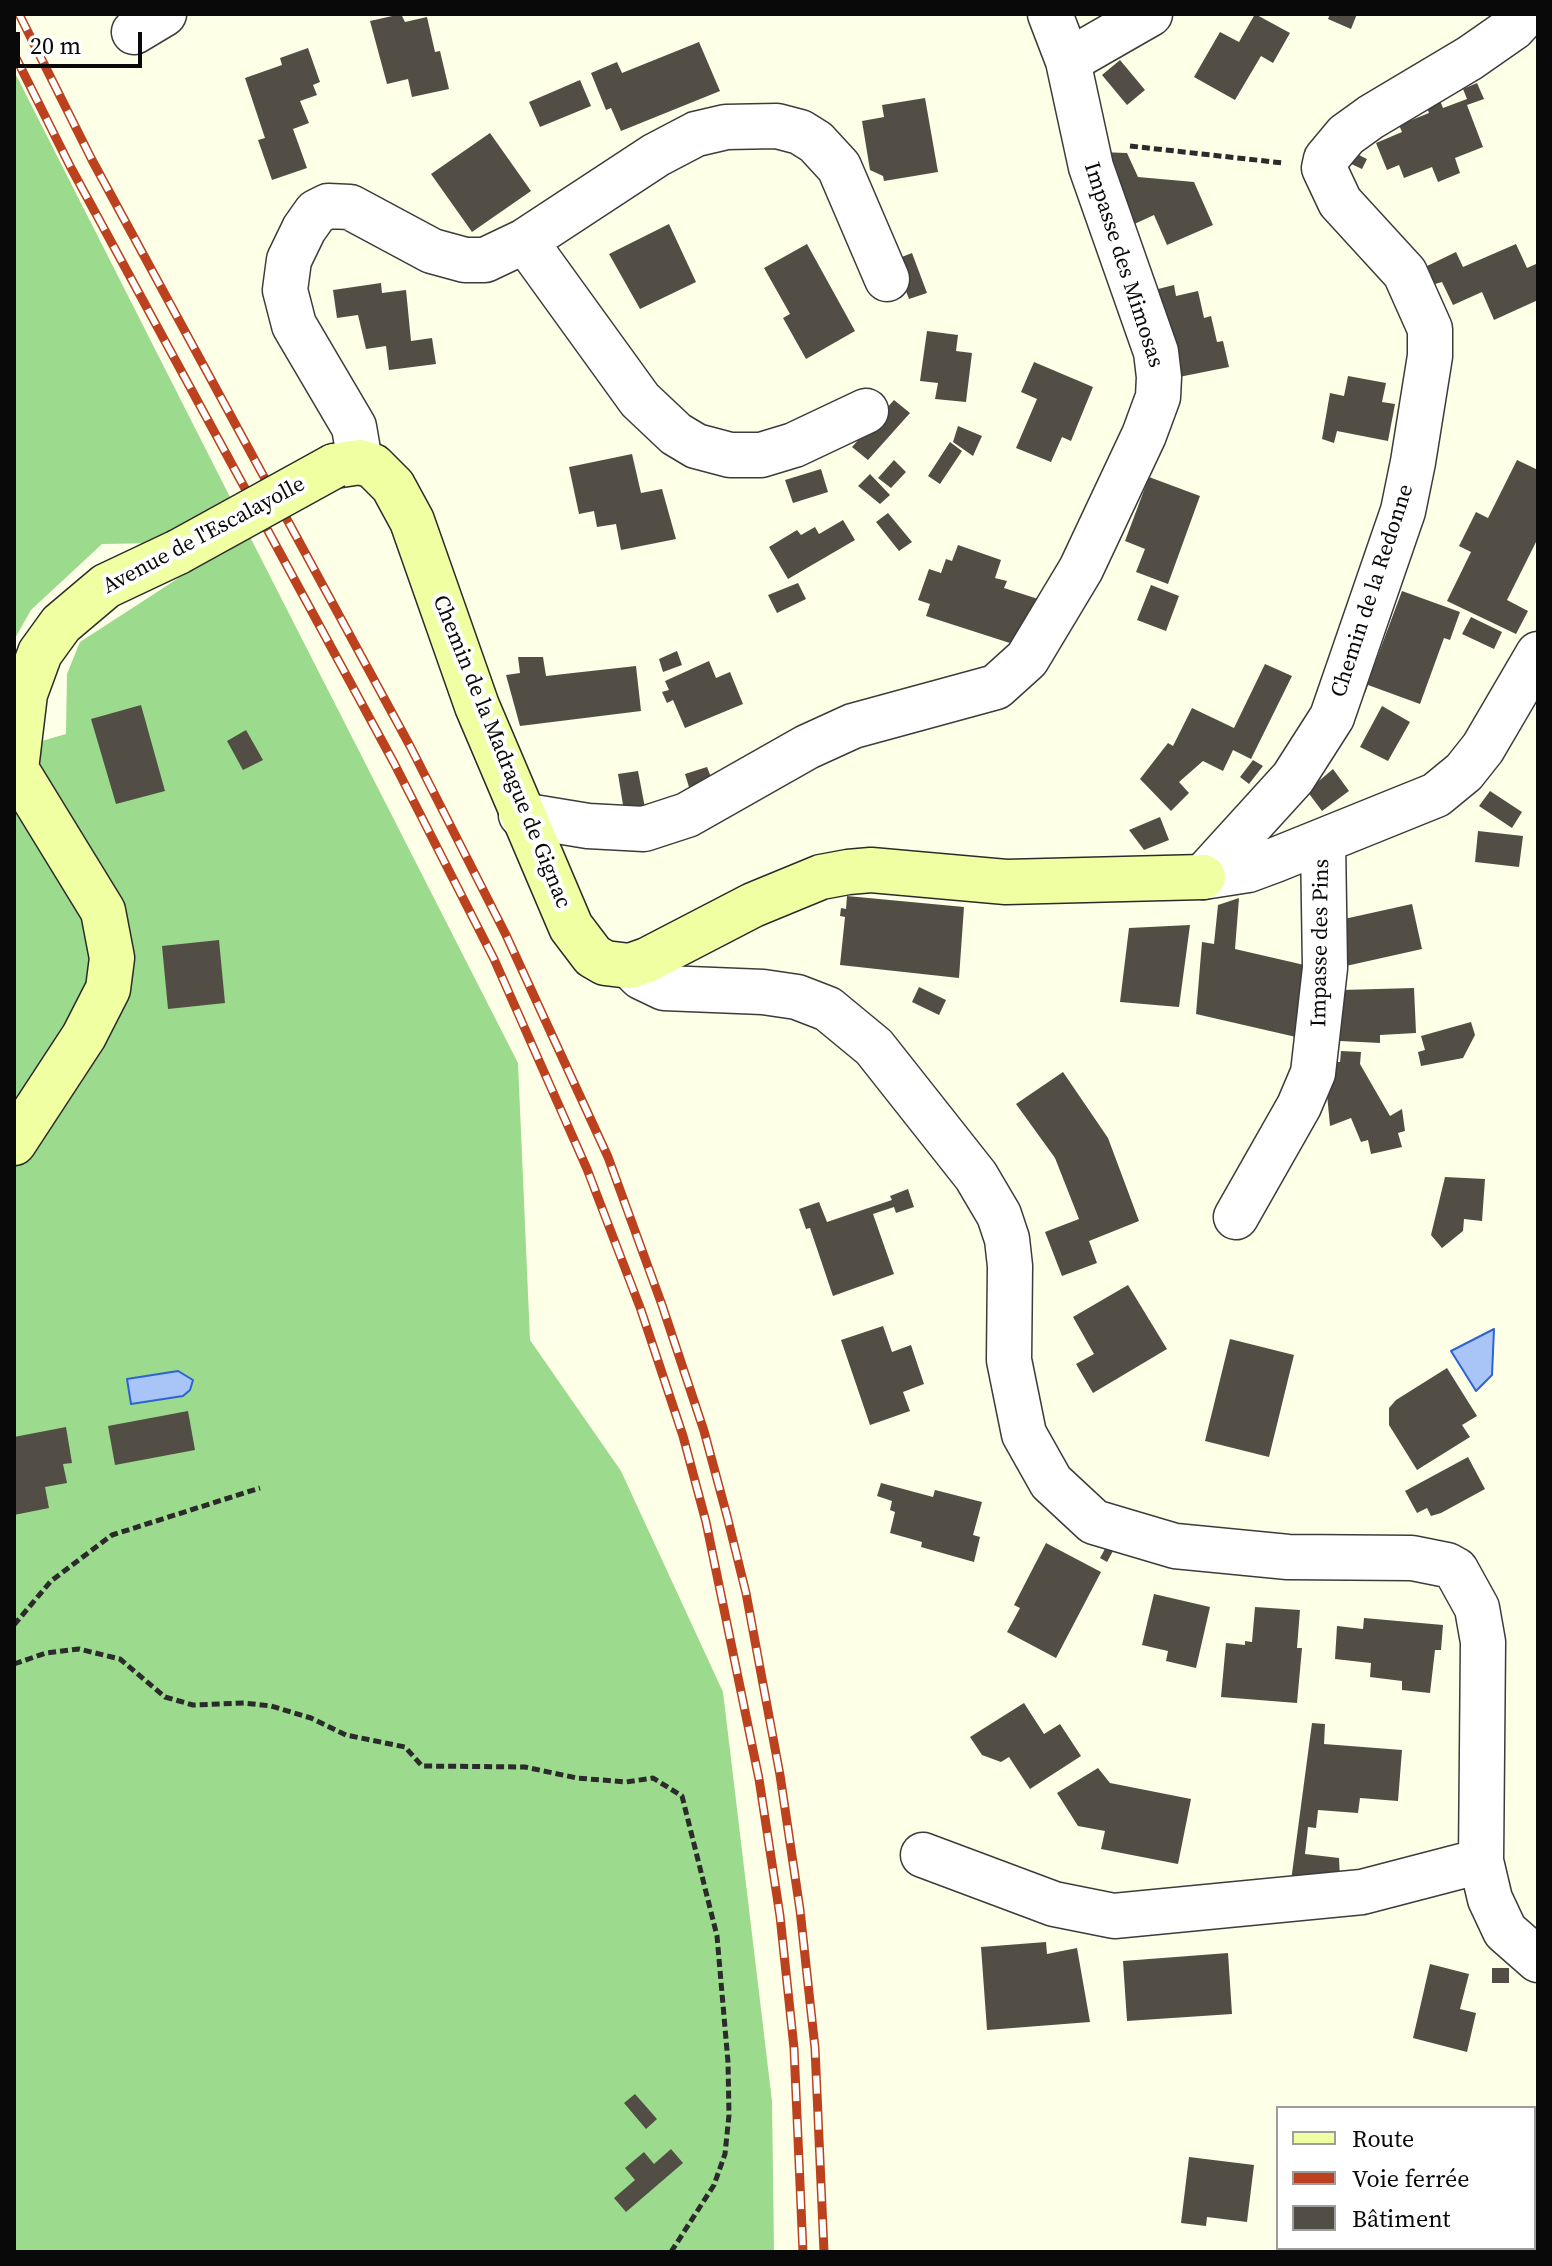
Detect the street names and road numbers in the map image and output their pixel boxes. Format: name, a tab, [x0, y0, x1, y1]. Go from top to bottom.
street label: Impasse des Mimosas	[1077, 159, 1169, 371]
street label: Avenue de l'Escalayolle	[98, 471, 310, 601]
street label: Chemin de la Redonne	[1326, 481, 1420, 701]
street label: Chemin de la Madrague de Gignac	[426, 592, 576, 912]
street label: Impasse des Pins	[1306, 859, 1336, 1027]

